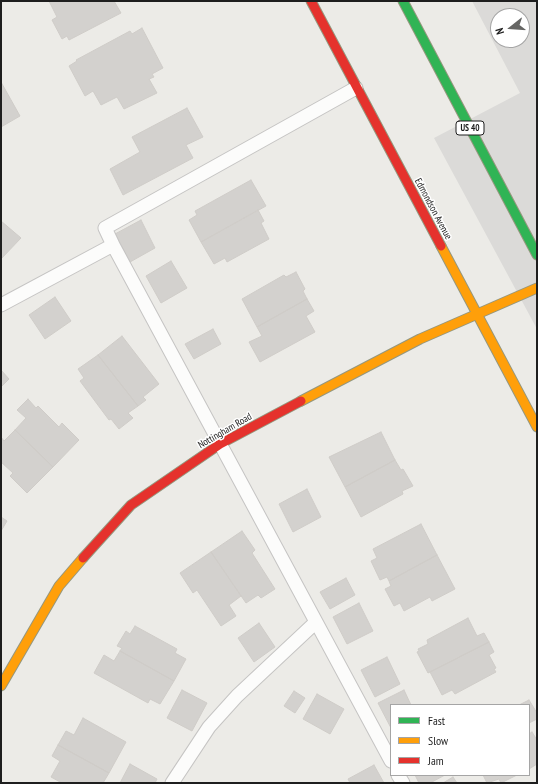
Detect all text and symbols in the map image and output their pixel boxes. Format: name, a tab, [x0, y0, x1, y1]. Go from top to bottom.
north arrow	[490, 8, 530, 48]
text: N	[492, 26, 507, 36]
road number: US 40	[456, 121, 484, 135]
street label: Edmondson Avenue	[412, 176, 454, 242]
street label: Nottingham Road	[196, 411, 254, 451]
legend	[390, 704, 530, 776]
text: Fast	[428, 713, 445, 728]
text: Slow	[428, 733, 448, 748]
text: Jam	[428, 753, 444, 768]

